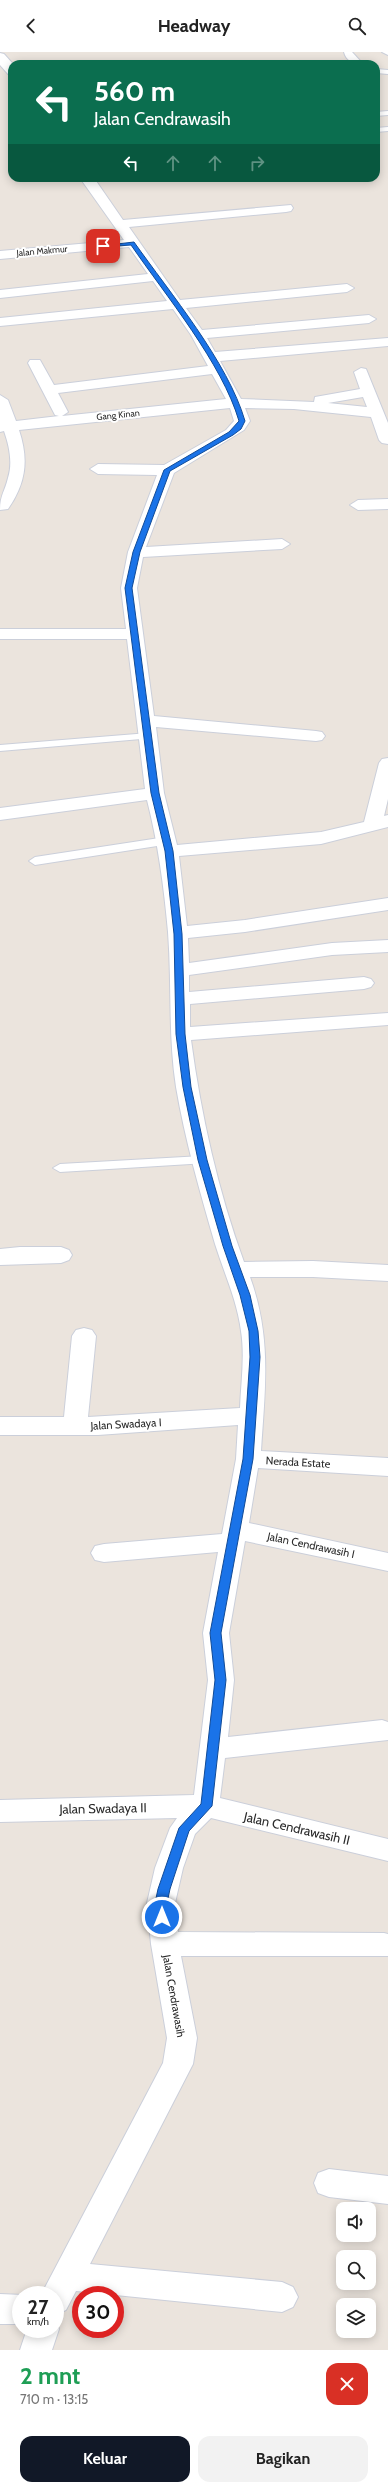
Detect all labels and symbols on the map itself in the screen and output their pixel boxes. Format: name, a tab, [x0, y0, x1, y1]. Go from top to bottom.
pin	[86, 229, 120, 263]
street label: Jalan Makmur	[15, 243, 68, 258]
street label: Gang Kinan	[96, 407, 140, 422]
street label: Jalan Swadaya I	[89, 1415, 162, 1433]
street label: Nerada Estate	[265, 1453, 331, 1471]
street label: Jalan Cendrawasih I	[265, 1529, 356, 1561]
street label: Jalan Swadaya II	[58, 1799, 147, 1817]
street label: Jalan Cendrawasih II	[241, 1808, 352, 1848]
position arrow	[141, 1896, 183, 1938]
street label: Jalan Cendrawasih	[160, 1953, 188, 2038]
speed limit sign: 30	[72, 2286, 124, 2338]

